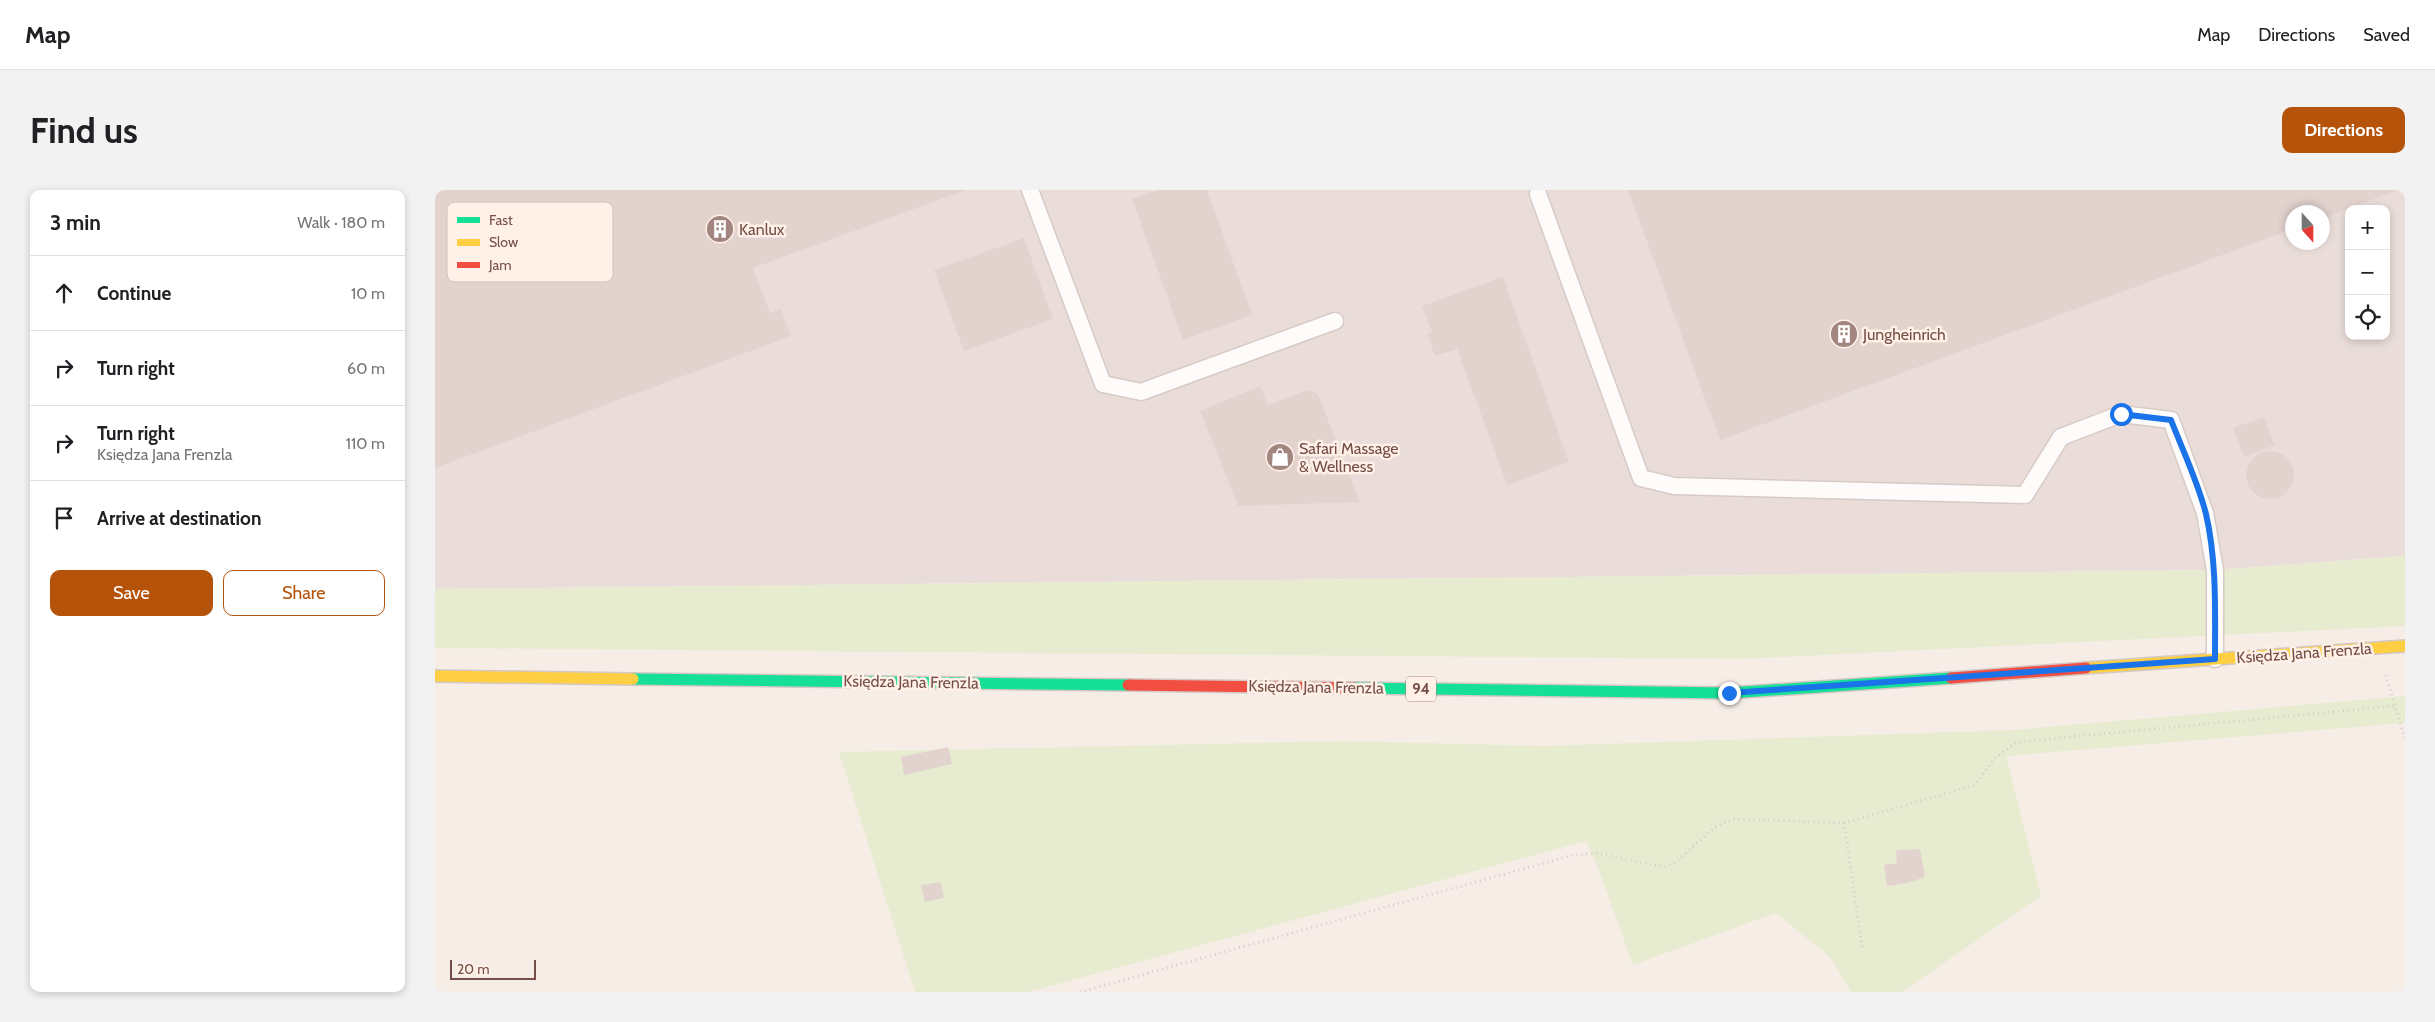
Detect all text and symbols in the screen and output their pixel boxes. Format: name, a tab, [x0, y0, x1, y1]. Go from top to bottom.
text: Map	[25, 20, 71, 49]
text: Map	[2197, 24, 2230, 46]
text: Directions	[2258, 24, 2335, 46]
text: Saved	[2363, 24, 2410, 46]
button: Directions	[2282, 107, 2405, 153]
text: Find us	[30, 109, 138, 152]
legend	[447, 202, 613, 282]
north arrow	[2285, 205, 2330, 250]
map controls	[2345, 205, 2390, 340]
button: +	[2345, 205, 2390, 250]
text: 3 min	[50, 210, 101, 235]
text: Fast	[489, 211, 513, 229]
text: Walk · 180 m	[297, 213, 385, 232]
building icon: Kanlux	[705, 214, 735, 244]
place label: Kanlux	[739, 220, 785, 239]
text: Slow	[489, 233, 518, 251]
button: −	[2345, 250, 2390, 295]
text: Jam	[488, 256, 511, 274]
icon: ahead	[50, 279, 78, 307]
text: Continue	[97, 282, 171, 305]
text: 10 m	[351, 284, 385, 303]
button: locate	[2345, 295, 2390, 340]
building icon: Jungheinrich	[1829, 319, 1859, 349]
place label: Jungheinrich	[1862, 325, 1946, 344]
icon: right	[50, 354, 78, 382]
text: Turn right	[97, 357, 175, 380]
text: 60 m	[347, 359, 385, 378]
route start	[2110, 403, 2133, 426]
text: Turn right	[97, 422, 175, 445]
icon: right	[50, 429, 78, 457]
text: 110 m	[346, 434, 385, 453]
place label: Safari Massage & Wellness	[1299, 439, 1399, 476]
shop icon: Safari Massage & Wellness	[1265, 442, 1295, 472]
text: Księdza Jana Frenzla	[97, 445, 232, 464]
icon: arrive	[50, 504, 78, 532]
text: Arrive at destination	[97, 507, 261, 530]
button: Save	[50, 570, 213, 616]
button: Share	[223, 570, 385, 616]
street label: Księdza Jana Frenzla	[2236, 639, 2373, 667]
street label: Księdza Jana Frenzla	[843, 671, 979, 693]
street label: Księdza Jana Frenzla	[1248, 676, 1384, 698]
road number: 94	[1406, 676, 1436, 702]
route end	[1718, 682, 1741, 705]
scale bar	[450, 957, 536, 980]
text: 20 m	[457, 960, 490, 978]

